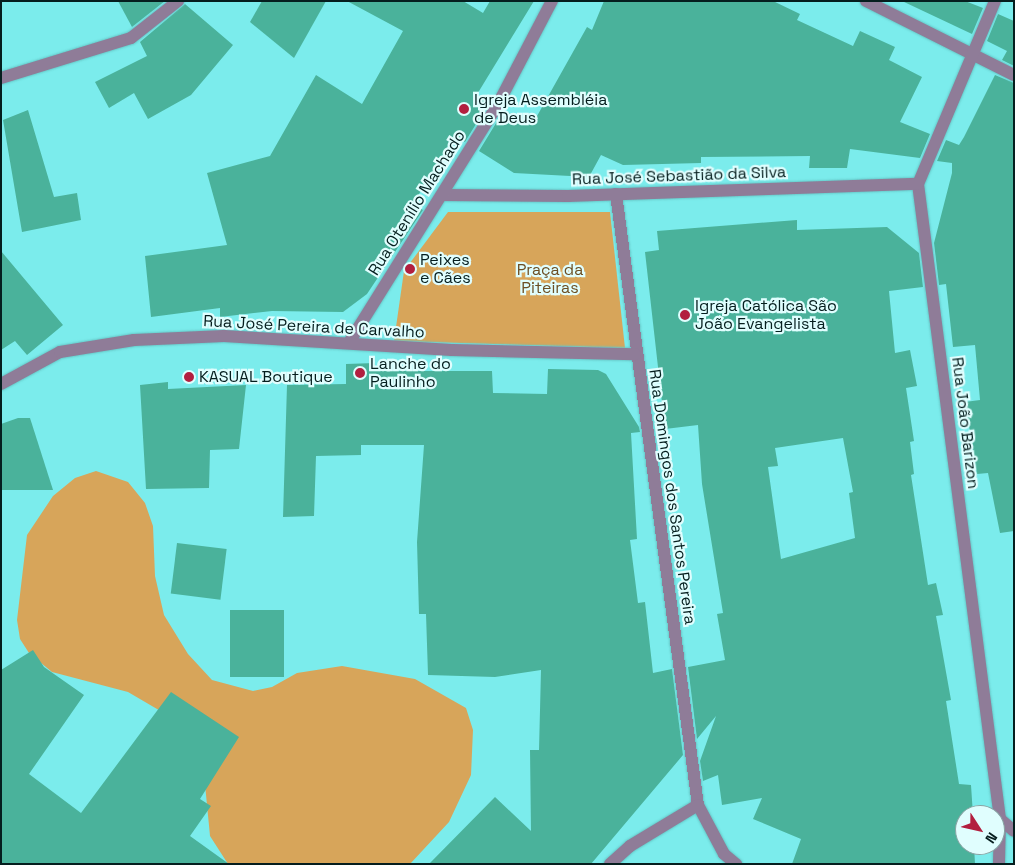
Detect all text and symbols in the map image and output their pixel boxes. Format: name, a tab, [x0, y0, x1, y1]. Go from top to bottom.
place label: Igreja Assembléia de Deus	[474, 90, 608, 128]
marker: Igreja Assembléia de Deus	[458, 103, 470, 115]
street label: Rua Otenílio Machado	[365, 127, 469, 279]
street label: Rua José Sebastião da Silva	[572, 163, 786, 189]
place label: Peixes e Cães	[420, 250, 471, 288]
park label: Praça da Piteiras	[517, 260, 583, 298]
marker: Peixes e Cães	[404, 263, 416, 275]
place label: Igreja Católica São João Evangelista	[695, 296, 837, 334]
marker: Igreja Católica São João Evangelista	[679, 309, 691, 321]
street label: Rua José Pereira de Carvalho	[203, 312, 425, 342]
place label: Lanche do Paulinho	[370, 354, 451, 392]
street label: Rua João Barizon	[947, 356, 983, 490]
place label: KASUAL Boutique	[199, 367, 333, 387]
marker: Lanche do Paulinho	[354, 367, 366, 379]
street label: Rua Domingos dos Santos Pereira	[645, 368, 699, 626]
marker: KASUAL Boutique	[183, 371, 195, 383]
north arrow	[955, 805, 1005, 855]
text: N	[981, 829, 1002, 847]

